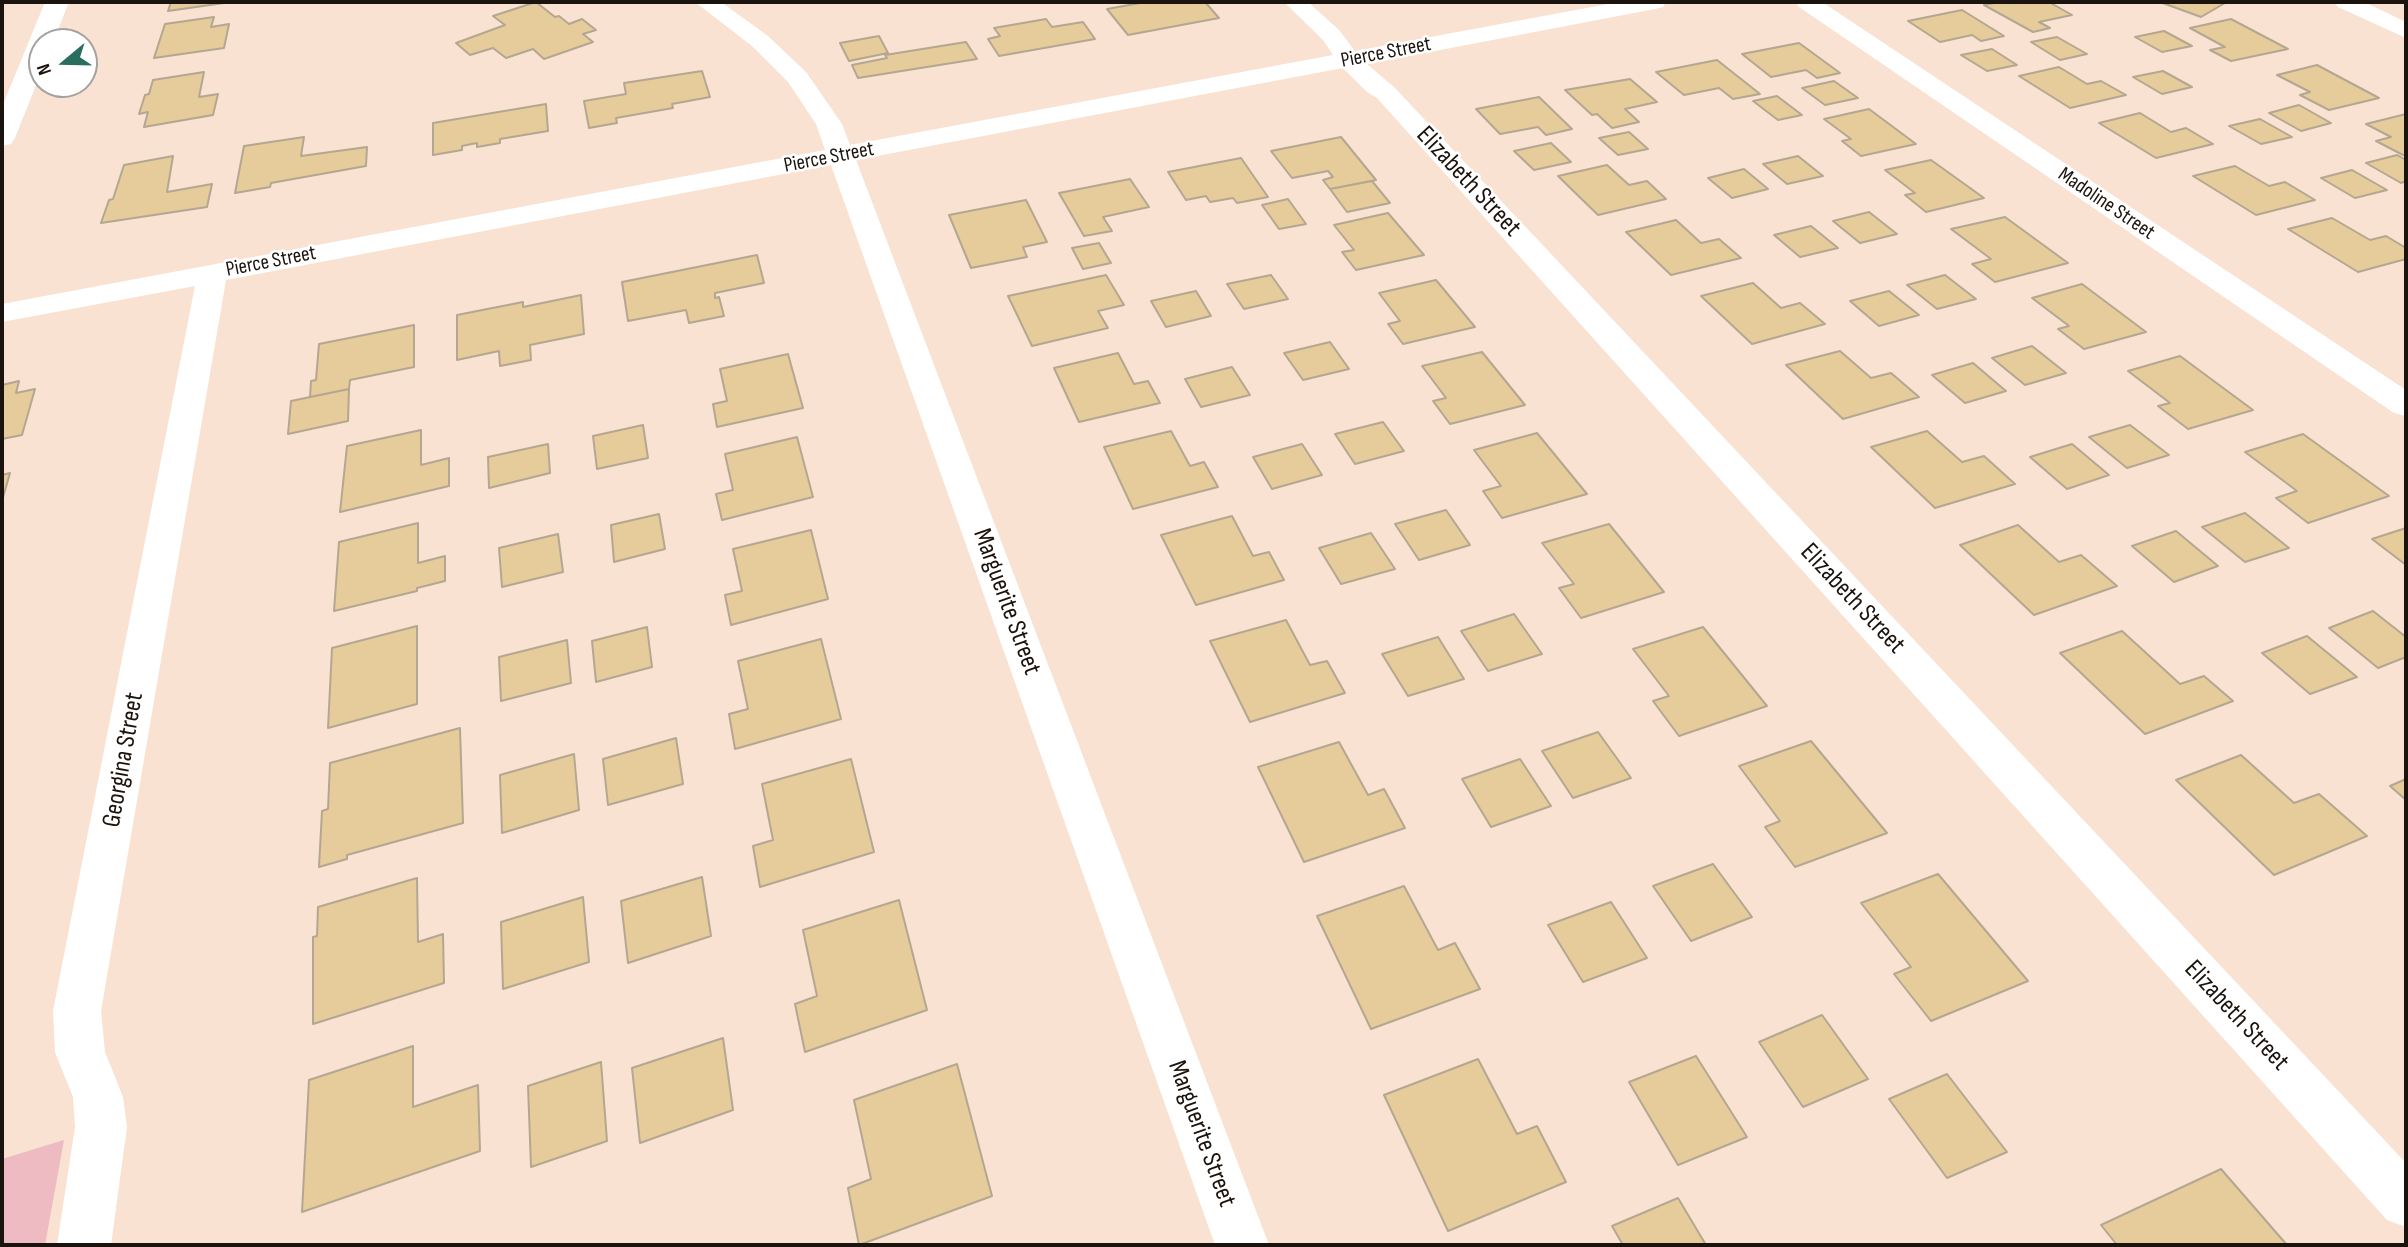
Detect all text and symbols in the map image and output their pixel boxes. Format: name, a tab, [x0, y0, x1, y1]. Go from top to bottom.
north arrow	[28, 28, 98, 98]
street label: Pierce Street	[1339, 32, 1433, 74]
text: N	[32, 61, 57, 78]
street label: Elizabeth Street	[1409, 120, 1527, 244]
street label: Pierce Street	[782, 137, 876, 179]
street label: Madoline Street	[2053, 162, 2159, 246]
street label: Pierce Street	[224, 241, 318, 283]
street label: Marguerite Street	[965, 525, 1047, 679]
street label: Elizabeth Street	[1793, 537, 1911, 661]
street label: Georgina Street	[97, 690, 151, 830]
street label: Elizabeth Street	[2177, 954, 2295, 1078]
street label: Marguerite Street	[1160, 1057, 1242, 1211]

